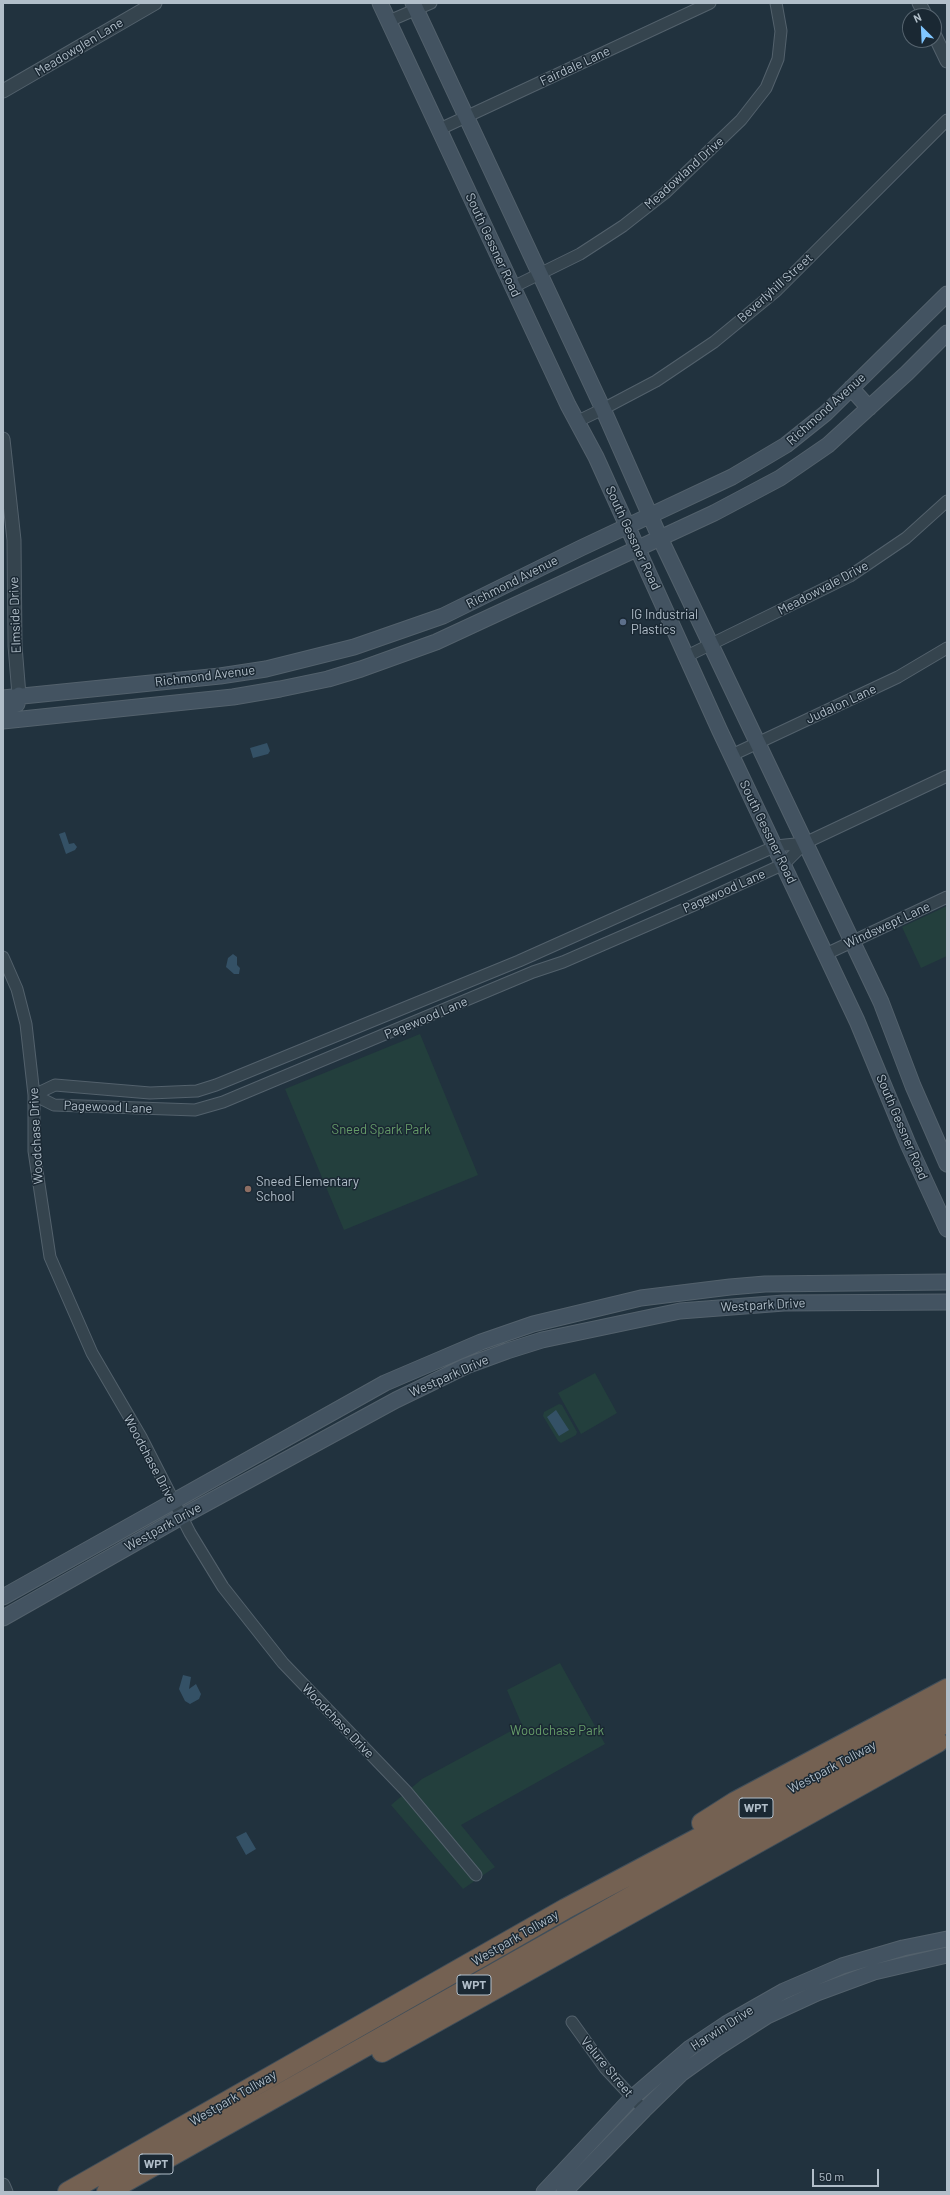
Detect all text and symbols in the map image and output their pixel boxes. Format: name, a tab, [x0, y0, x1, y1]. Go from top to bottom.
north arrow	[902, 8, 942, 48]
text: N	[911, 10, 923, 25]
street label: Meadowglen Lane	[32, 15, 126, 79]
street label: Fairdale Lane	[537, 43, 613, 89]
street label: Meadowland Drive	[641, 133, 727, 213]
street label: South Gessner Road	[462, 191, 524, 299]
street label: Beverlyhill Street	[734, 250, 816, 326]
street label: Richmond Avenue	[783, 370, 869, 448]
street label: South Gessner Road	[602, 484, 664, 592]
street label: Richmond Avenue	[464, 552, 560, 612]
street label: Meadowvale Drive	[775, 558, 871, 618]
street label: Elmside Drive	[6, 576, 24, 654]
place label: IG Industrial Plastics	[631, 607, 698, 638]
marker: IG Industrial Plastics	[618, 617, 628, 627]
street label: Richmond Avenue	[154, 662, 256, 690]
street label: Judalon Lane	[803, 681, 879, 727]
street label: South Gessner Road	[736, 778, 800, 886]
street label: Pagewood Lane	[680, 866, 768, 916]
street label: Windswept Lane	[842, 898, 932, 952]
street label: Pagewood Lane	[382, 993, 470, 1043]
street label: South Gessner Road	[873, 1072, 931, 1182]
street label: Woodchase Drive	[26, 1087, 46, 1185]
street label: Pagewood Lane	[63, 1098, 153, 1116]
park label: Sneed Spark Park	[332, 1122, 430, 1138]
place label: Sneed Elementary School	[256, 1174, 359, 1205]
marker: Sneed Elementary School	[243, 1184, 253, 1194]
street label: Westpark Drive	[720, 1295, 806, 1315]
street label: Westpark Drive	[407, 1352, 491, 1400]
street label: Woodchase Drive	[120, 1412, 180, 1506]
street label: Westpark Drive	[122, 1500, 204, 1554]
street label: Woodchase Drive	[299, 1681, 377, 1761]
park label: Woodchase Park	[510, 1723, 604, 1739]
street label: Westpark Tollway	[785, 1737, 879, 1797]
road number: WPT	[739, 1798, 773, 1818]
street label: Westpark Tollway	[469, 1907, 561, 1969]
road number: WPT	[457, 1975, 491, 1995]
street label: Harwin Drive	[688, 2002, 756, 2054]
street label: Velure Street	[577, 2034, 637, 2100]
street label: Westpark Tollway	[187, 2067, 279, 2129]
road number: WPT	[139, 2154, 173, 2174]
scale bar	[814, 2161, 881, 2187]
text: 50 m	[819, 2169, 844, 2183]

